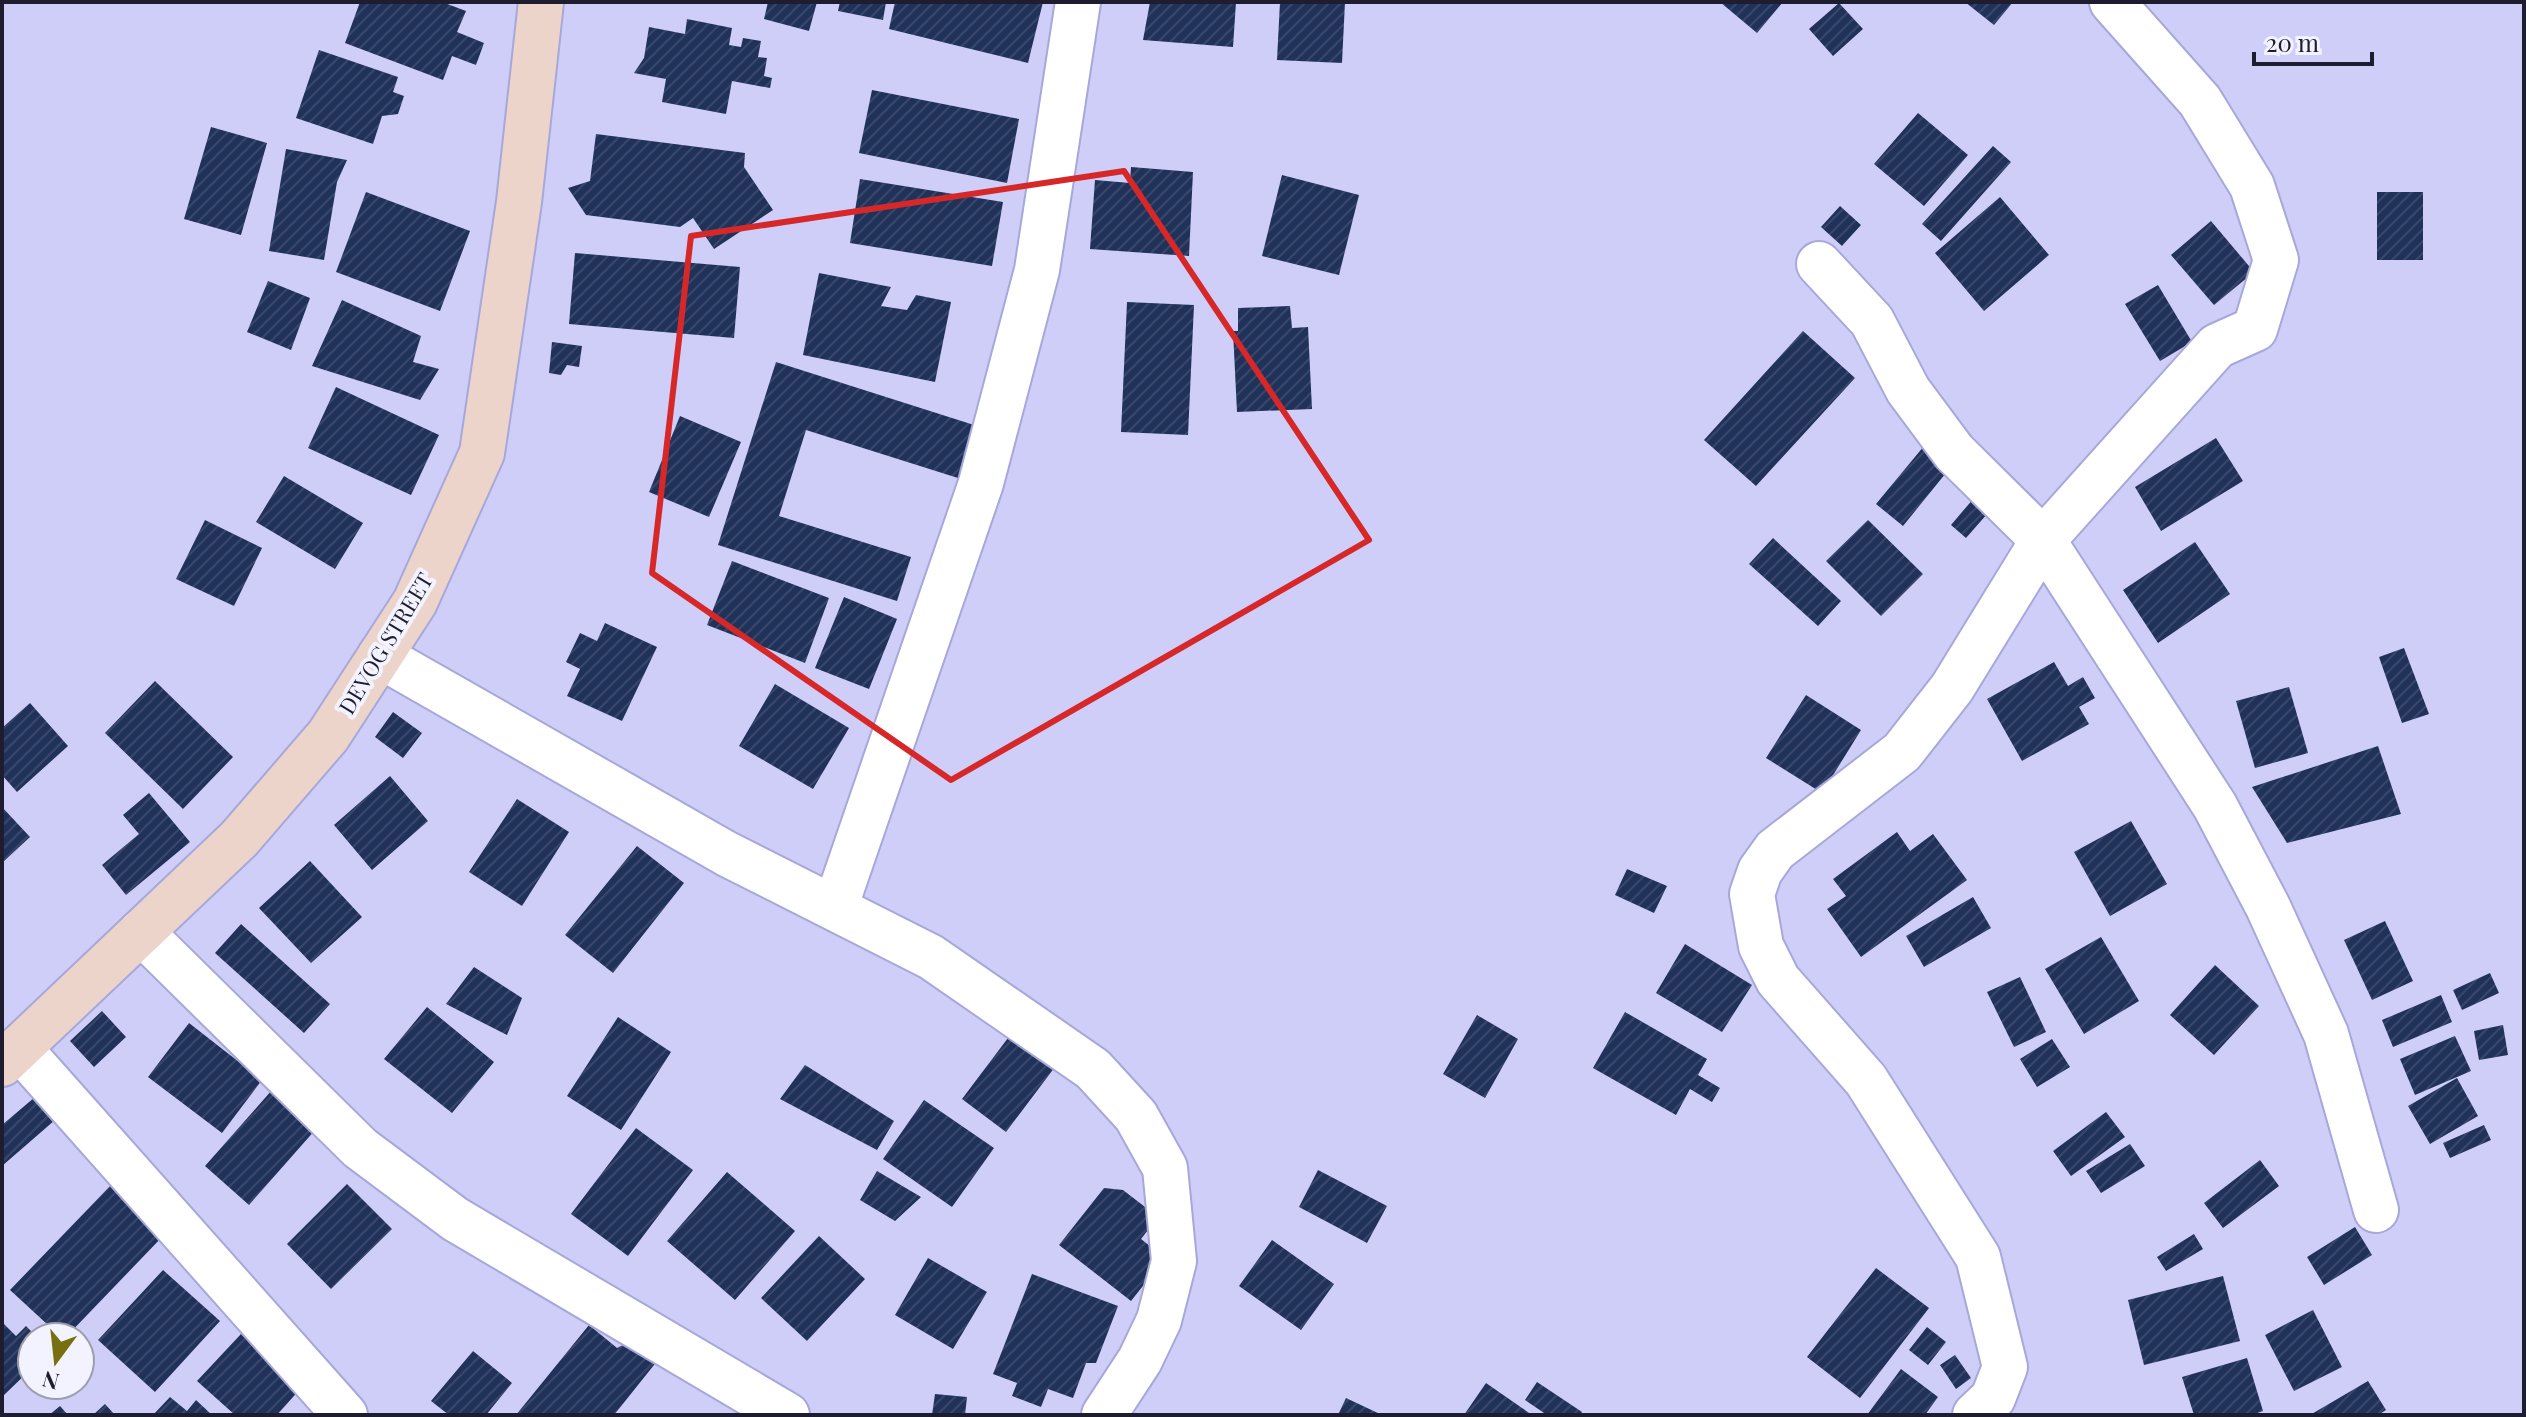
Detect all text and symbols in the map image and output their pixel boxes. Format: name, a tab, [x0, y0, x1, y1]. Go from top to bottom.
scale bar	[2254, 16, 2372, 66]
text: 20 m	[2266, 26, 2319, 58]
street label: DEVOG STREET	[331, 566, 439, 719]
north arrow	[16, 1321, 96, 1401]
text: N	[39, 1365, 62, 1398]

